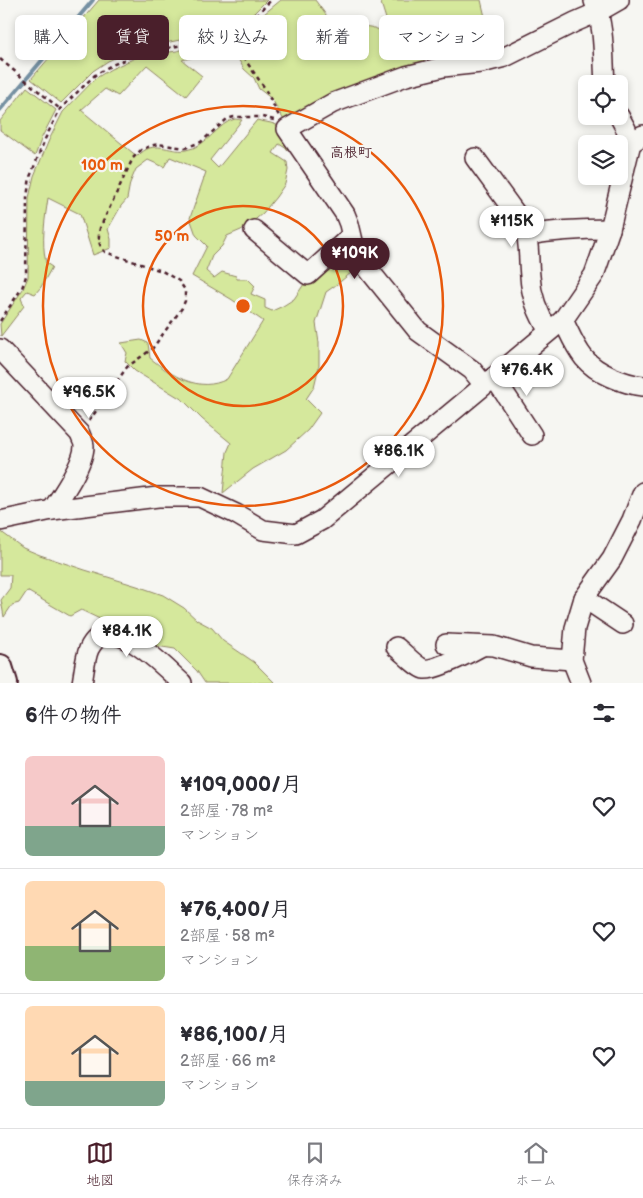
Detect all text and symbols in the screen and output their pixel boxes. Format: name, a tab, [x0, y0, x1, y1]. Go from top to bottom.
chip: 購入	[15, 15, 87, 60]
chip: 賃貸	[97, 15, 169, 60]
chip: 絞り込み	[179, 15, 287, 60]
chip: 新着	[297, 15, 369, 60]
chip: マンション	[379, 15, 504, 60]
map controls	[578, 75, 628, 185]
button: locate	[578, 75, 628, 125]
button: layers	[578, 135, 628, 185]
district label: 高根町	[330, 144, 372, 161]
text: 100 m	[81, 156, 123, 175]
pin: ¥115K	[477, 206, 547, 248]
text: ¥115K	[490, 212, 534, 231]
text: 50 m	[155, 227, 190, 246]
pin: ¥109K	[320, 238, 390, 280]
text: ¥109K	[332, 244, 378, 263]
centre of rings	[234, 297, 252, 315]
pin: ¥76.4K	[486, 354, 568, 397]
text: ¥76.4K	[501, 361, 553, 380]
pin: ¥96.5K	[48, 376, 130, 419]
text: ¥96.5K	[63, 383, 115, 402]
pin: ¥86.1K	[358, 436, 440, 478]
text: ¥86.1K	[374, 442, 424, 461]
pin: ¥84.1K	[86, 616, 168, 658]
text: ¥84.1K	[102, 622, 152, 641]
icon: filters	[590, 699, 618, 727]
text: 6件の物件	[25, 703, 122, 728]
text: ¥109,000/月	[180, 772, 302, 797]
icon: home	[65, 776, 125, 836]
icon: heart	[590, 792, 618, 820]
text: 2部屋 · 78 m²	[180, 802, 273, 821]
text: マンション	[180, 826, 259, 845]
text: ¥76,400/月	[180, 897, 291, 922]
icon: home	[65, 901, 125, 961]
icon: heart	[590, 917, 618, 945]
text: 2部屋 · 58 m²	[180, 927, 275, 946]
text: マンション	[180, 951, 259, 970]
text: ¥86,100/月	[180, 1022, 289, 1047]
icon: home	[65, 1026, 125, 1086]
icon: heart	[590, 1042, 618, 1070]
text: 2部屋 · 66 m²	[180, 1052, 276, 1071]
text: マンション	[180, 1076, 259, 1095]
tab: 地図	[86, 1139, 114, 1189]
tab: 保存済み	[287, 1139, 343, 1189]
tab: ホーム	[515, 1139, 557, 1189]

